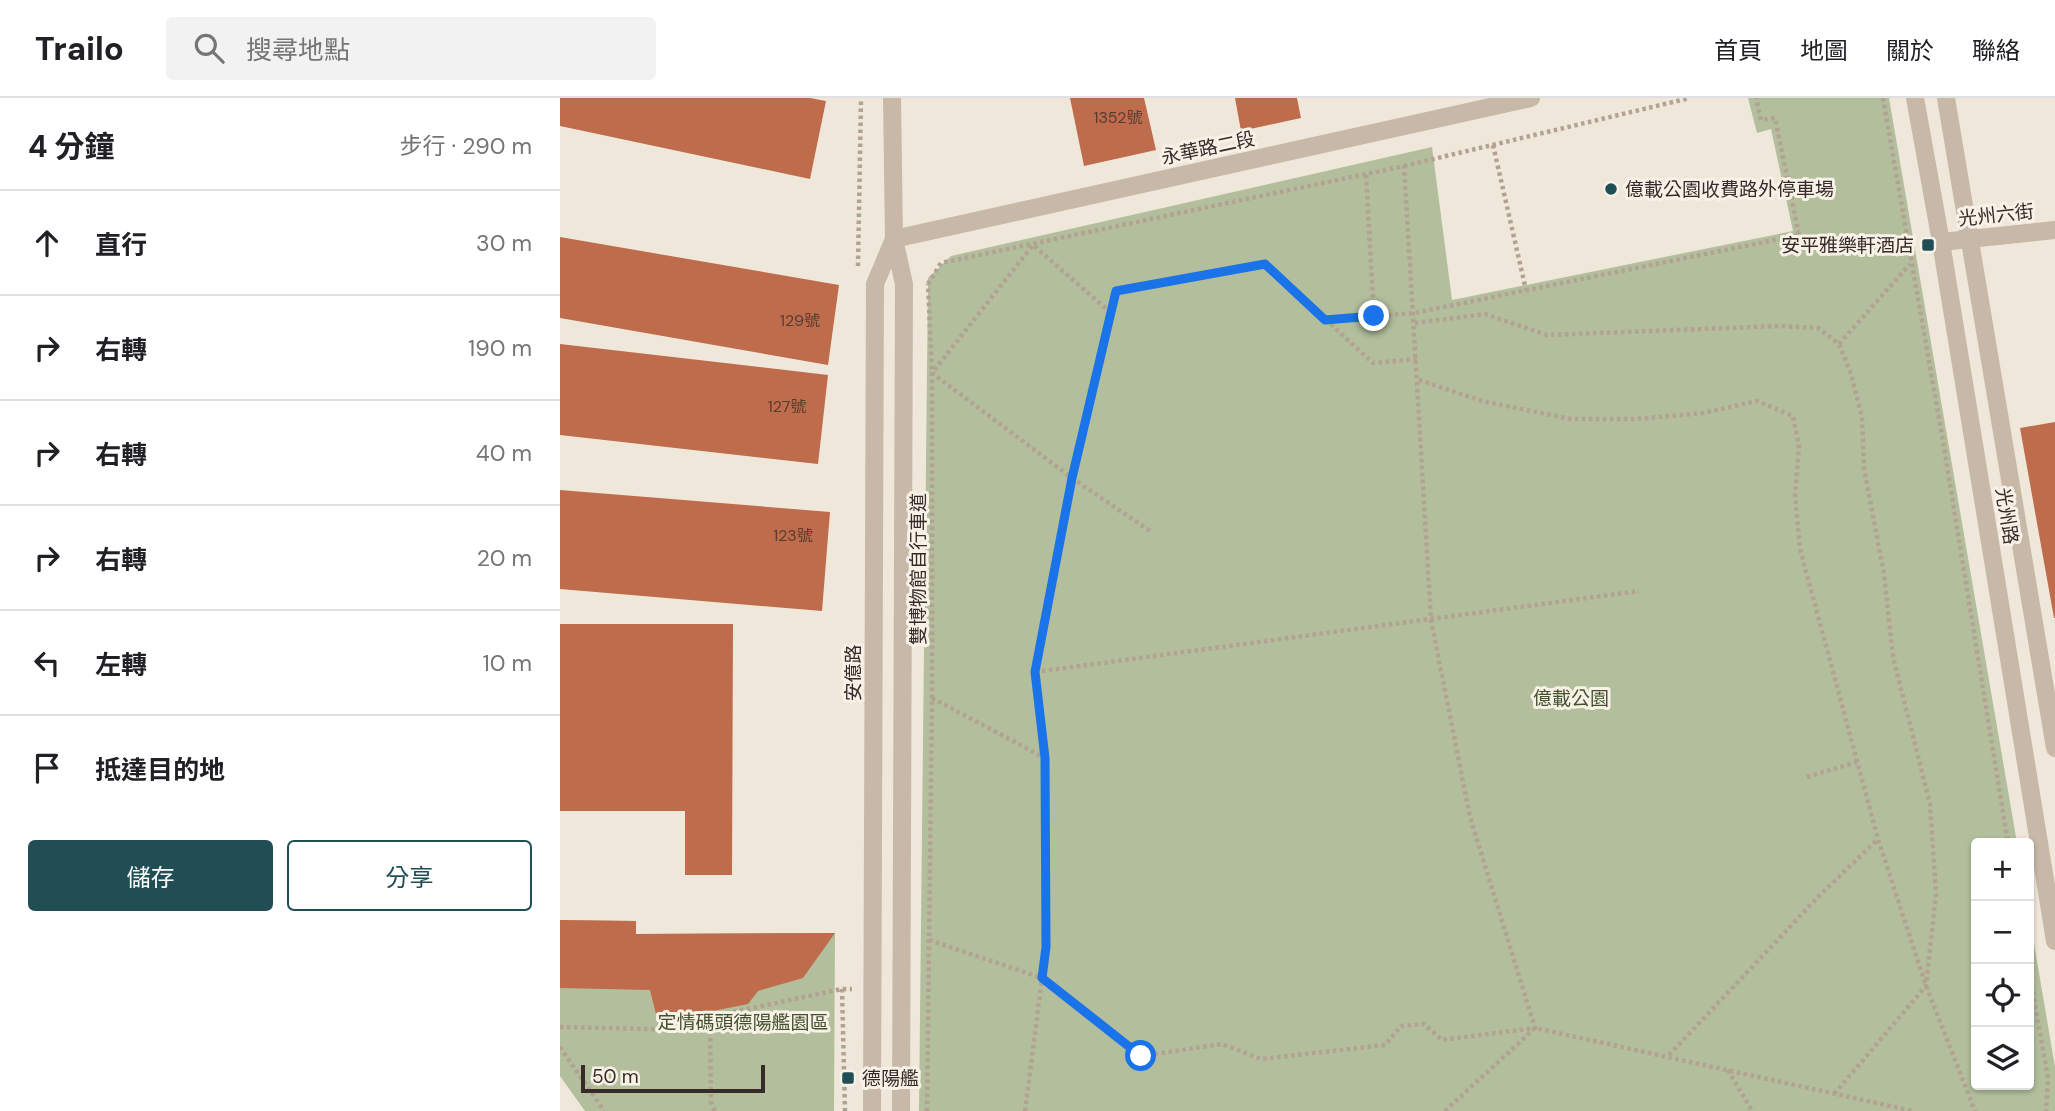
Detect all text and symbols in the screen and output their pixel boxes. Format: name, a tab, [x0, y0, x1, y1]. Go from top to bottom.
search box	[166, 17, 656, 80]
text: Trailo	[35, 27, 124, 70]
icon: search	[190, 29, 228, 67]
text: 搜尋地點	[246, 33, 350, 67]
text: 首頁	[1714, 35, 1762, 66]
text: 地圖	[1800, 35, 1848, 66]
text: 關於	[1886, 35, 1934, 66]
text: 聯絡	[1972, 35, 2020, 66]
house number: 1352號	[1093, 107, 1143, 128]
street label: 永華路二段	[1159, 126, 1257, 170]
text: 4 分鐘	[28, 127, 115, 166]
text: 步行 · 290 m	[399, 131, 532, 161]
place label: 億載公園收費路外停車場	[1625, 177, 1834, 202]
marker: 億載公園收費路外停車場	[1603, 181, 1619, 197]
street label: 光州六街	[1957, 199, 2035, 231]
icon: ahead	[28, 224, 66, 262]
text: 直行	[95, 228, 147, 262]
text: 30 m	[476, 228, 532, 258]
place label: 安平雅樂軒酒店	[1781, 233, 1914, 258]
marker: 安平雅樂軒酒店	[1920, 237, 1936, 253]
route end	[1358, 300, 1389, 331]
house number: 129號	[780, 310, 820, 331]
icon: right	[28, 329, 66, 367]
text: 右轉	[95, 333, 147, 367]
text: 190 m	[468, 333, 532, 363]
house number: 127號	[768, 396, 806, 417]
icon: right	[28, 434, 66, 472]
text: 右轉	[95, 438, 147, 472]
text: 40 m	[476, 438, 532, 468]
street label: 光州路	[1990, 486, 2024, 546]
street label: 雙博物館自行車道	[906, 493, 931, 645]
house number: 123號	[773, 525, 813, 546]
icon: right	[28, 539, 66, 577]
text: 右轉	[95, 543, 147, 577]
text: 20 m	[477, 543, 532, 573]
icon: left	[28, 644, 66, 682]
street label: 安億路	[841, 644, 866, 702]
text: 左轉	[95, 648, 147, 682]
text: 10 m	[482, 648, 532, 678]
park label: 億載公園	[1533, 686, 1609, 711]
icon: arrive	[28, 749, 66, 787]
text: 抵達目的地	[95, 753, 225, 787]
map controls	[1971, 838, 2034, 1090]
button: +	[1971, 838, 2034, 901]
button: 儲存	[28, 840, 273, 911]
button: 分享	[287, 840, 532, 911]
button: −	[1971, 901, 2034, 964]
button: locate	[1971, 964, 2034, 1027]
park label: 定情碼頭德陽艦園區	[657, 1010, 829, 1035]
button: layers	[1971, 1027, 2034, 1090]
route start	[1125, 1040, 1156, 1071]
scale bar	[581, 1062, 765, 1094]
text: 50 m	[592, 1064, 639, 1089]
place label: 德陽艦	[862, 1066, 919, 1091]
marker: 德陽艦	[840, 1070, 856, 1086]

